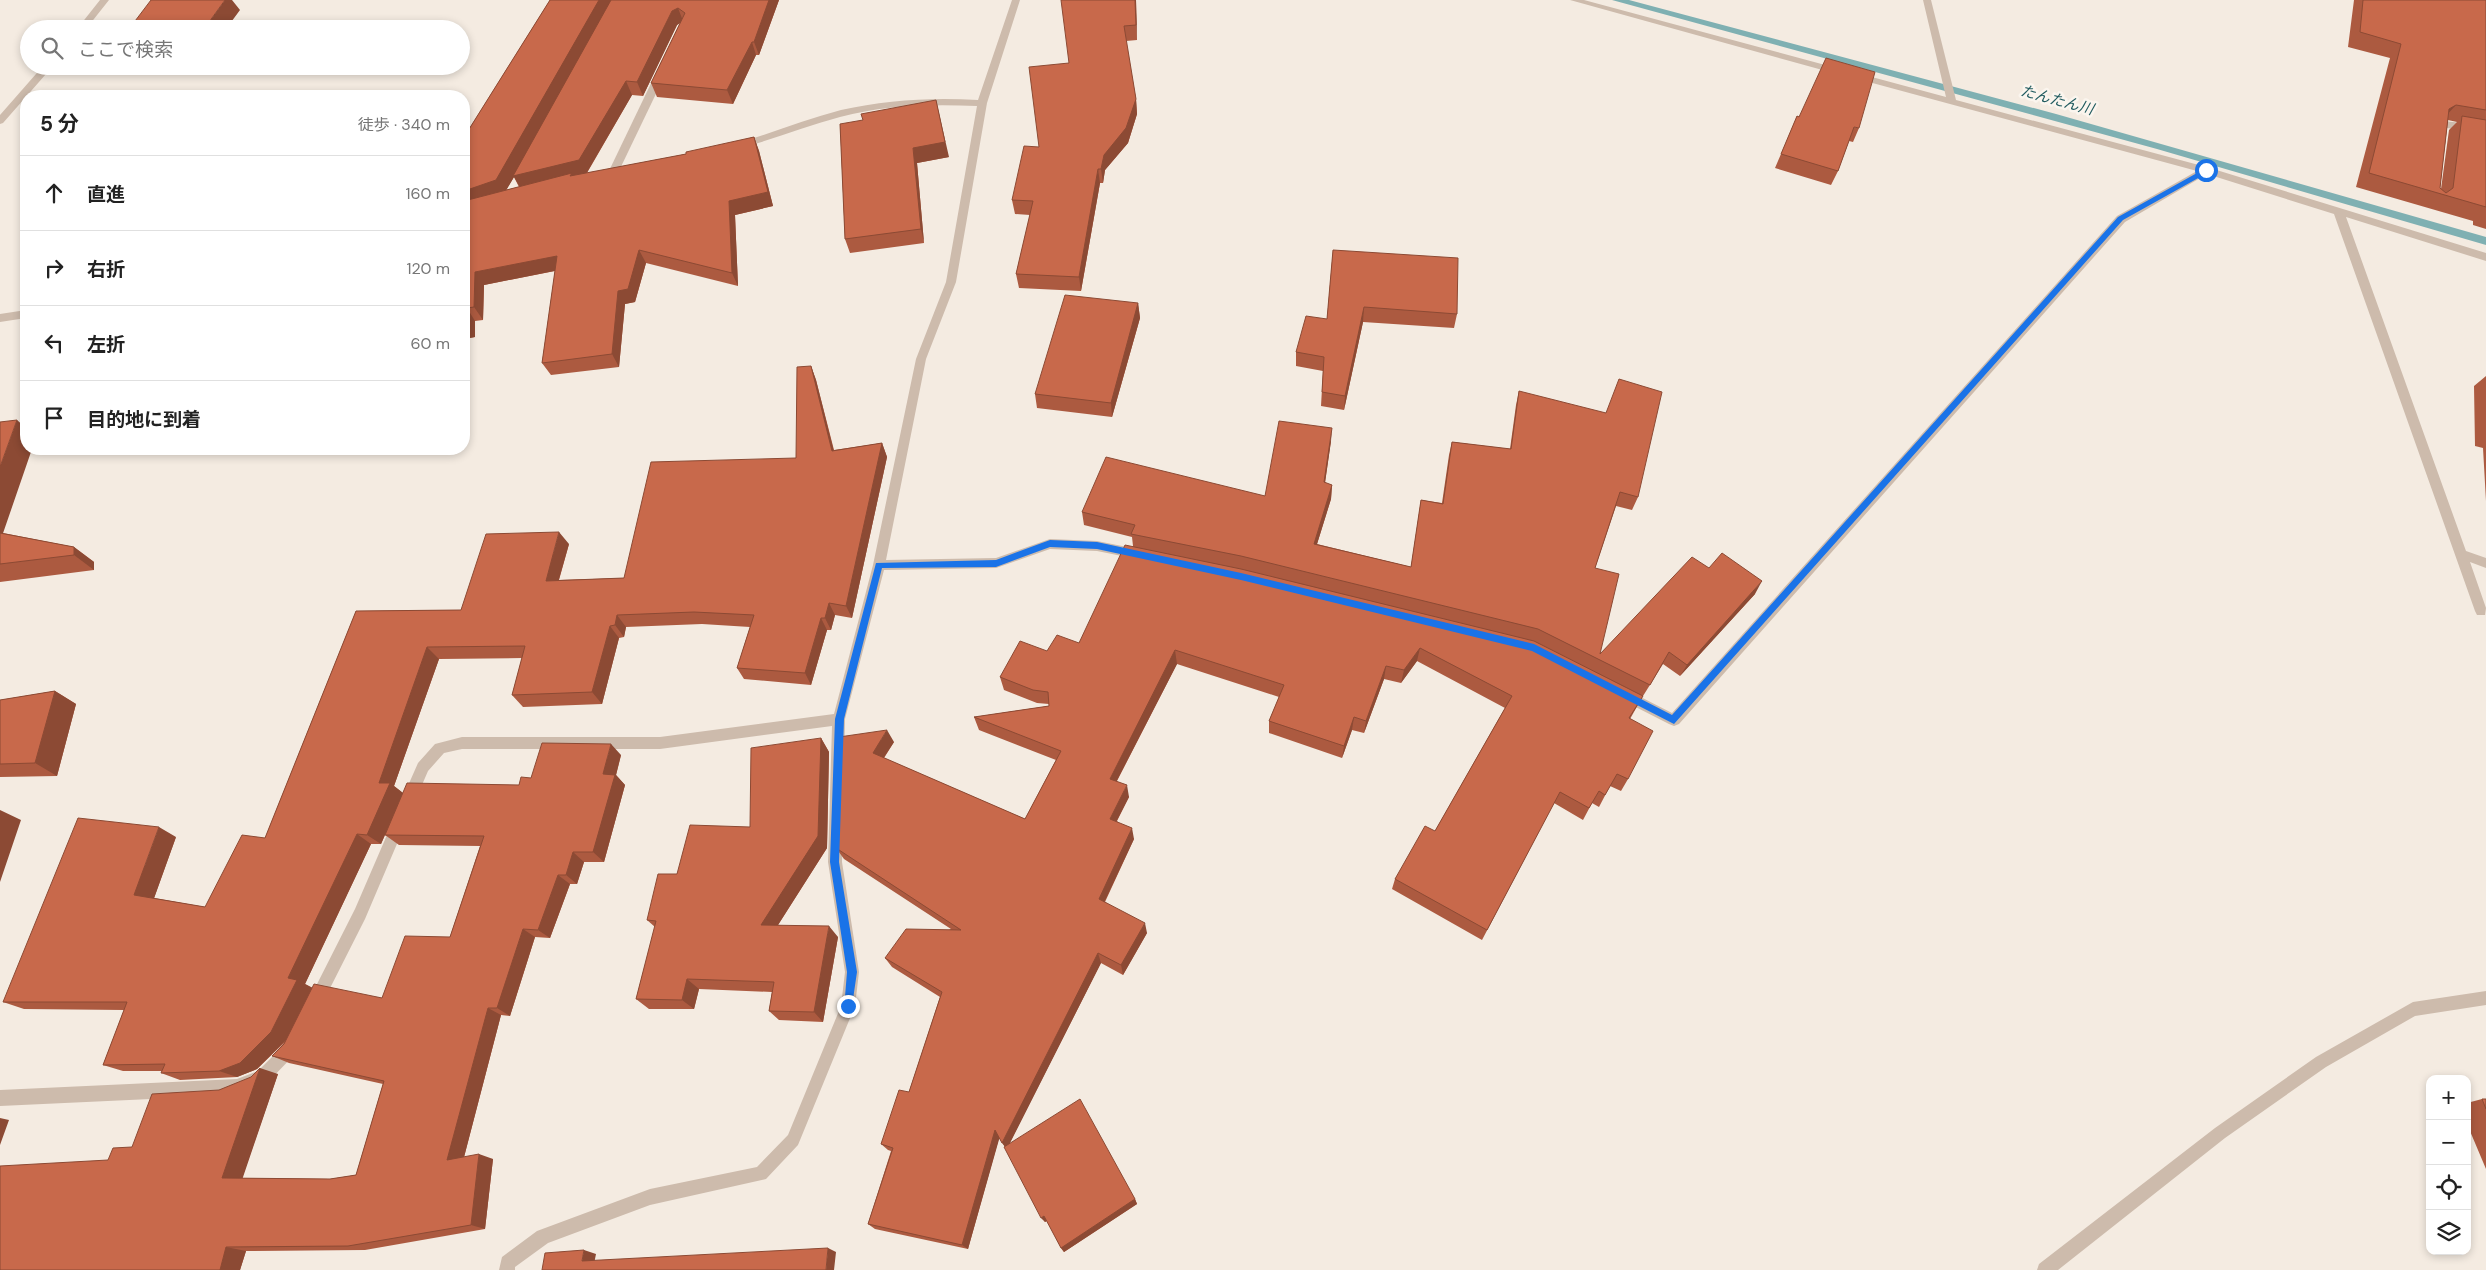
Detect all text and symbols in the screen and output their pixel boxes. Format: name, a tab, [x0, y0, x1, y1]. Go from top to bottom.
search box	[20, 20, 470, 75]
icon: search	[38, 34, 66, 62]
text: ここで検索	[78, 37, 173, 62]
water label: たんたん川	[2018, 81, 2098, 120]
text: 5 分	[40, 110, 79, 138]
text: 徒歩 · 340 m	[358, 114, 450, 135]
route start	[2195, 159, 2218, 182]
icon: ahead	[40, 179, 68, 207]
text: 直進	[87, 182, 125, 207]
text: 160 m	[406, 183, 450, 204]
icon: right	[40, 254, 68, 282]
text: 右折	[87, 257, 125, 282]
text: 120 m	[406, 258, 450, 279]
icon: left	[40, 329, 68, 357]
text: 左折	[87, 332, 125, 357]
text: 60 m	[410, 333, 450, 354]
icon: arrive	[40, 404, 68, 432]
text: 目的地に到着	[87, 407, 201, 432]
route end	[837, 995, 860, 1018]
map controls	[2426, 1075, 2471, 1255]
button: +	[2426, 1075, 2471, 1120]
button: −	[2426, 1120, 2471, 1165]
button: locate	[2426, 1165, 2471, 1210]
button: layers	[2426, 1210, 2471, 1255]

